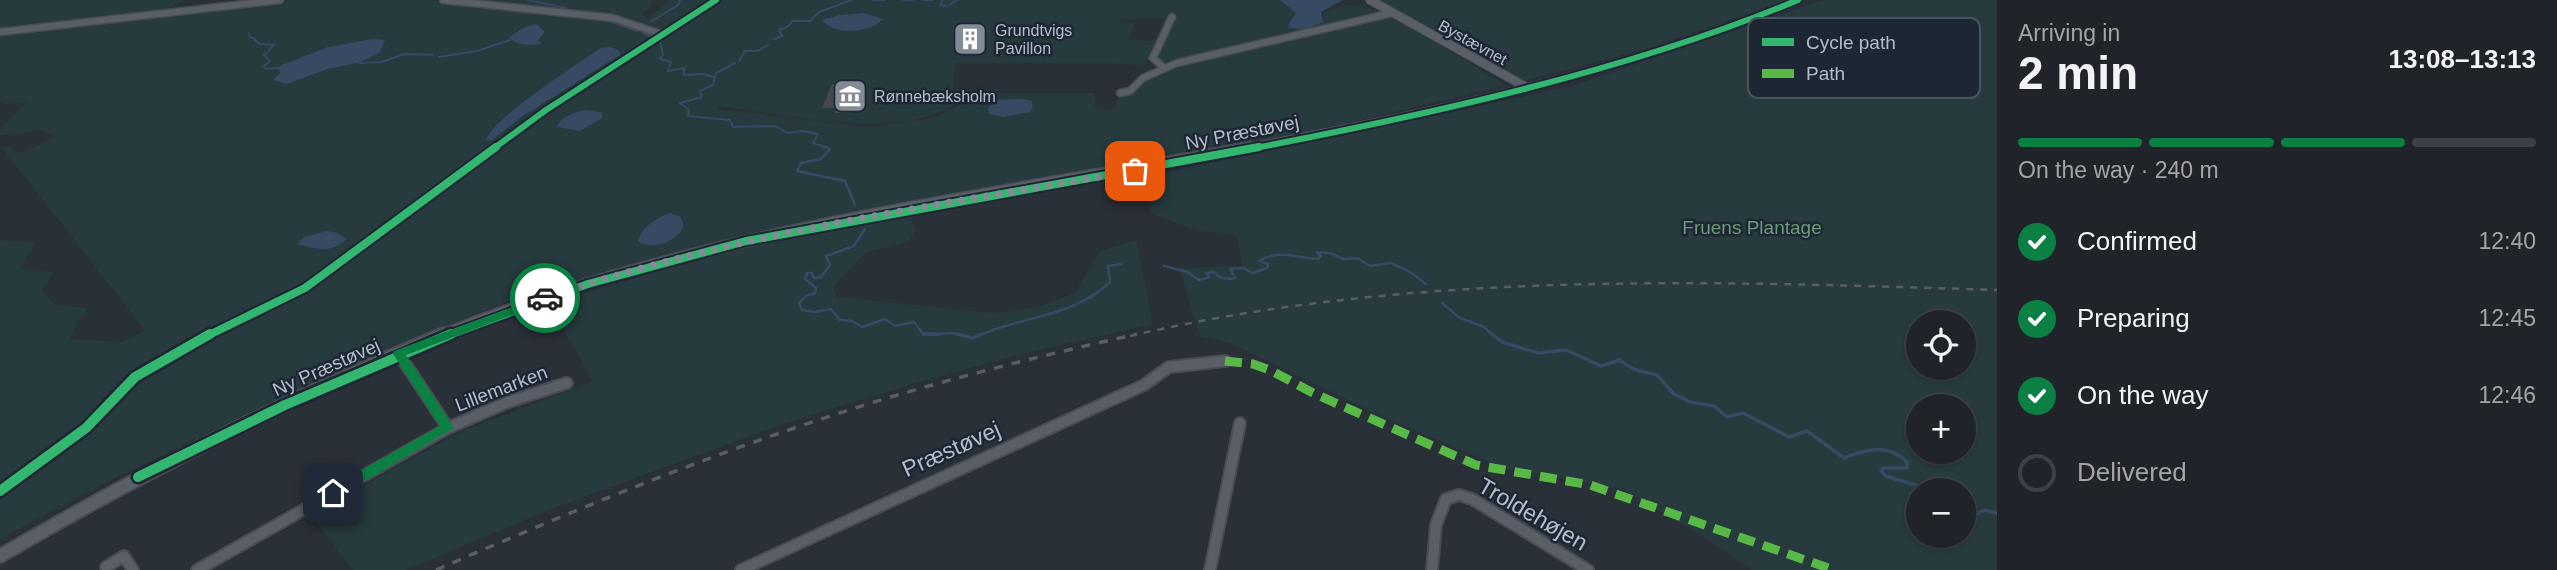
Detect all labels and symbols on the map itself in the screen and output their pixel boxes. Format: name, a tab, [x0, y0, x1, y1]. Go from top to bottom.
street label: Bystævnet	[1436, 17, 1510, 68]
legend	[1748, 18, 1980, 98]
building icon: Grundtvigs Pavillon	[951, 20, 989, 58]
place label: Grundtvigs Pavillon	[995, 22, 1072, 57]
text: Cycle path	[1806, 32, 1896, 53]
text: Path	[1806, 63, 1845, 84]
museum icon: Rønnebæksholm	[831, 77, 869, 115]
place label: Rønnebæksholm	[874, 88, 996, 105]
street label: Ny Præstøvej	[1184, 111, 1301, 154]
pin	[1105, 141, 1165, 201]
park label: Fruens Plantage	[1682, 217, 1822, 238]
courier	[510, 263, 580, 333]
street label: Ny Præstøvej	[269, 334, 383, 400]
street label: Lillemarken	[452, 361, 550, 416]
street label: Præstøvej	[898, 416, 1004, 482]
pin	[303, 463, 363, 523]
street label: Troldehøjen	[1474, 472, 1592, 556]

